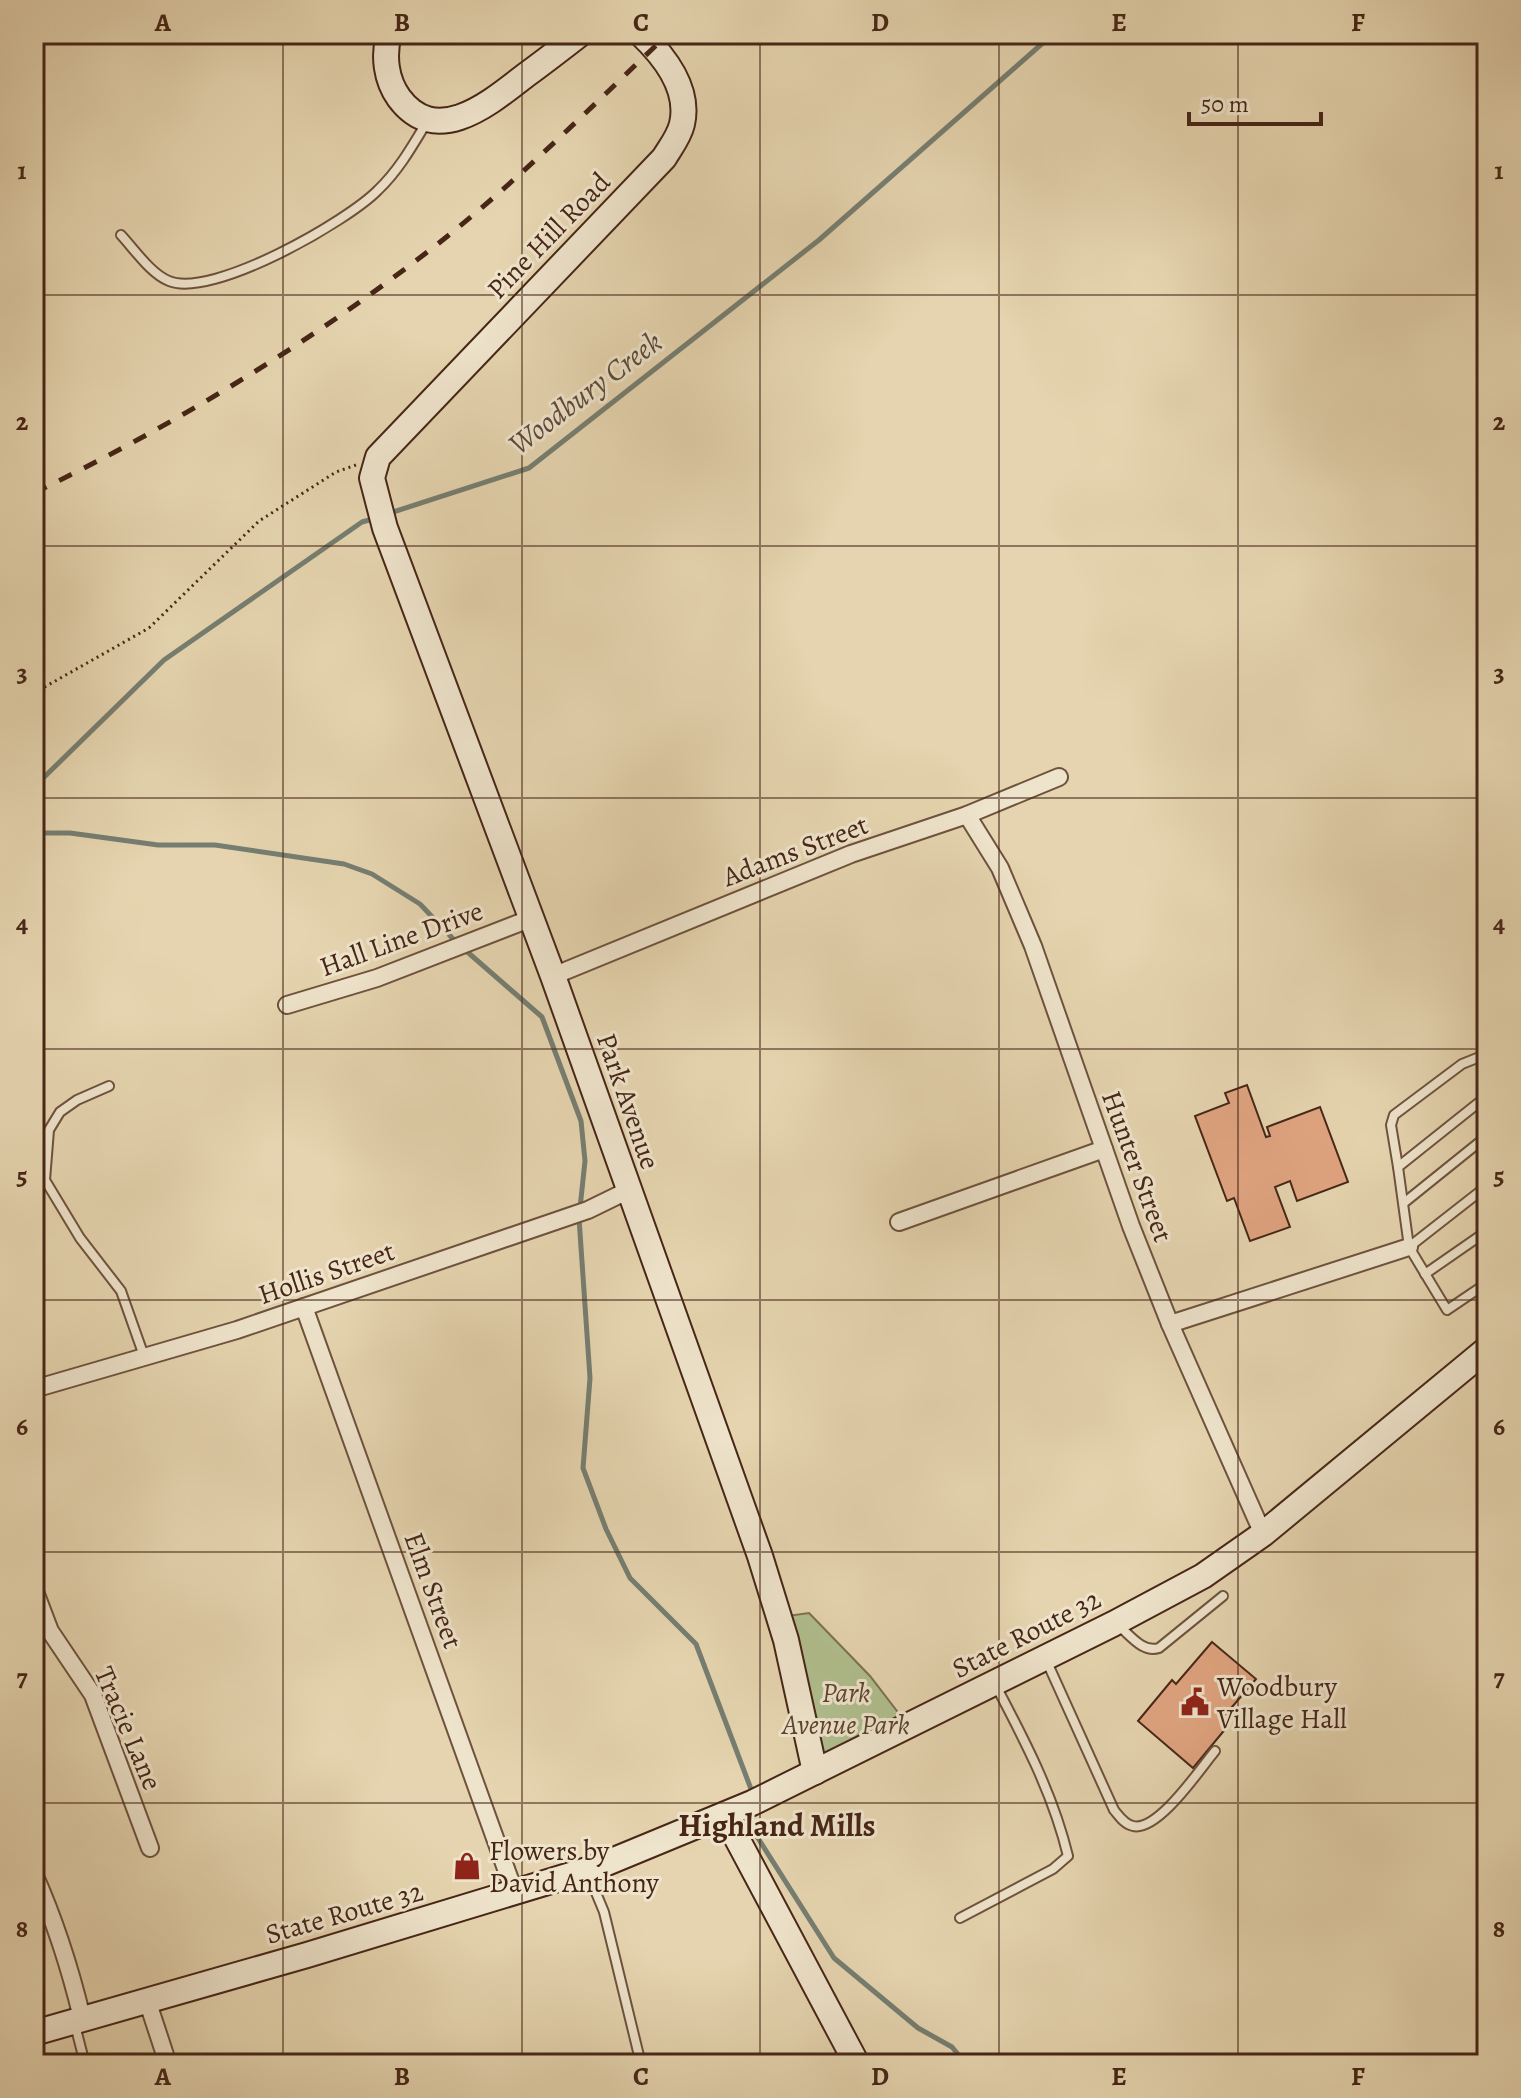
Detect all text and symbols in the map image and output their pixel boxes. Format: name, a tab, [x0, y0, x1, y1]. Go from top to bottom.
text: A	[154, 5, 172, 40]
text: B	[394, 5, 410, 40]
text: C	[633, 5, 649, 40]
text: D	[871, 5, 889, 40]
text: E	[1111, 5, 1127, 40]
text: F	[1351, 5, 1365, 40]
scale bar	[1189, 76, 1321, 126]
text: 50 m	[1201, 88, 1249, 120]
text: 1	[17, 153, 27, 188]
text: 1	[1494, 153, 1504, 188]
street label: Pine Hill Road	[479, 163, 620, 307]
water label: Woodbury Creek	[500, 322, 670, 464]
text: 2	[16, 404, 29, 439]
text: 2	[1493, 404, 1506, 439]
text: 3	[16, 655, 28, 690]
text: 3	[1493, 655, 1505, 690]
street label: Adams Street	[716, 806, 874, 896]
street label: Hall Line Drive	[314, 892, 488, 986]
text: 4	[16, 906, 28, 941]
text: 4	[1493, 906, 1505, 941]
street label: Park Avenue	[587, 1028, 669, 1174]
street label: Hunter Street	[1092, 1085, 1182, 1247]
text: 5	[16, 1158, 28, 1193]
text: 5	[1493, 1158, 1505, 1193]
street label: Hollis Street	[253, 1232, 400, 1314]
text: 6	[16, 1409, 28, 1444]
text: 6	[1493, 1409, 1505, 1444]
street label: Elm Street	[395, 1527, 472, 1654]
street label: State Route 32	[946, 1580, 1107, 1688]
text: 7	[16, 1660, 28, 1695]
text: 7	[1493, 1660, 1505, 1695]
street label: Tracie Lane	[85, 1661, 171, 1796]
place label: Woodbury Village Hall	[1216, 1668, 1347, 1738]
park label: Park Avenue Park	[780, 1674, 910, 1744]
public building icon: Woodbury Village Hall	[1180, 1687, 1210, 1717]
district label: Highland Mills	[678, 1803, 876, 1847]
place label: Flowers by David Anthony	[489, 1832, 659, 1902]
shop icon: Flowers by David Anthony	[452, 1851, 482, 1881]
street label: State Route 32	[261, 1872, 427, 1954]
text: 8	[16, 1911, 28, 1946]
text: 8	[1493, 1911, 1505, 1946]
text: A	[154, 2059, 172, 2094]
text: B	[394, 2059, 410, 2094]
text: C	[633, 2059, 649, 2094]
text: D	[871, 2059, 889, 2094]
text: E	[1111, 2059, 1127, 2094]
text: F	[1351, 2059, 1365, 2094]

